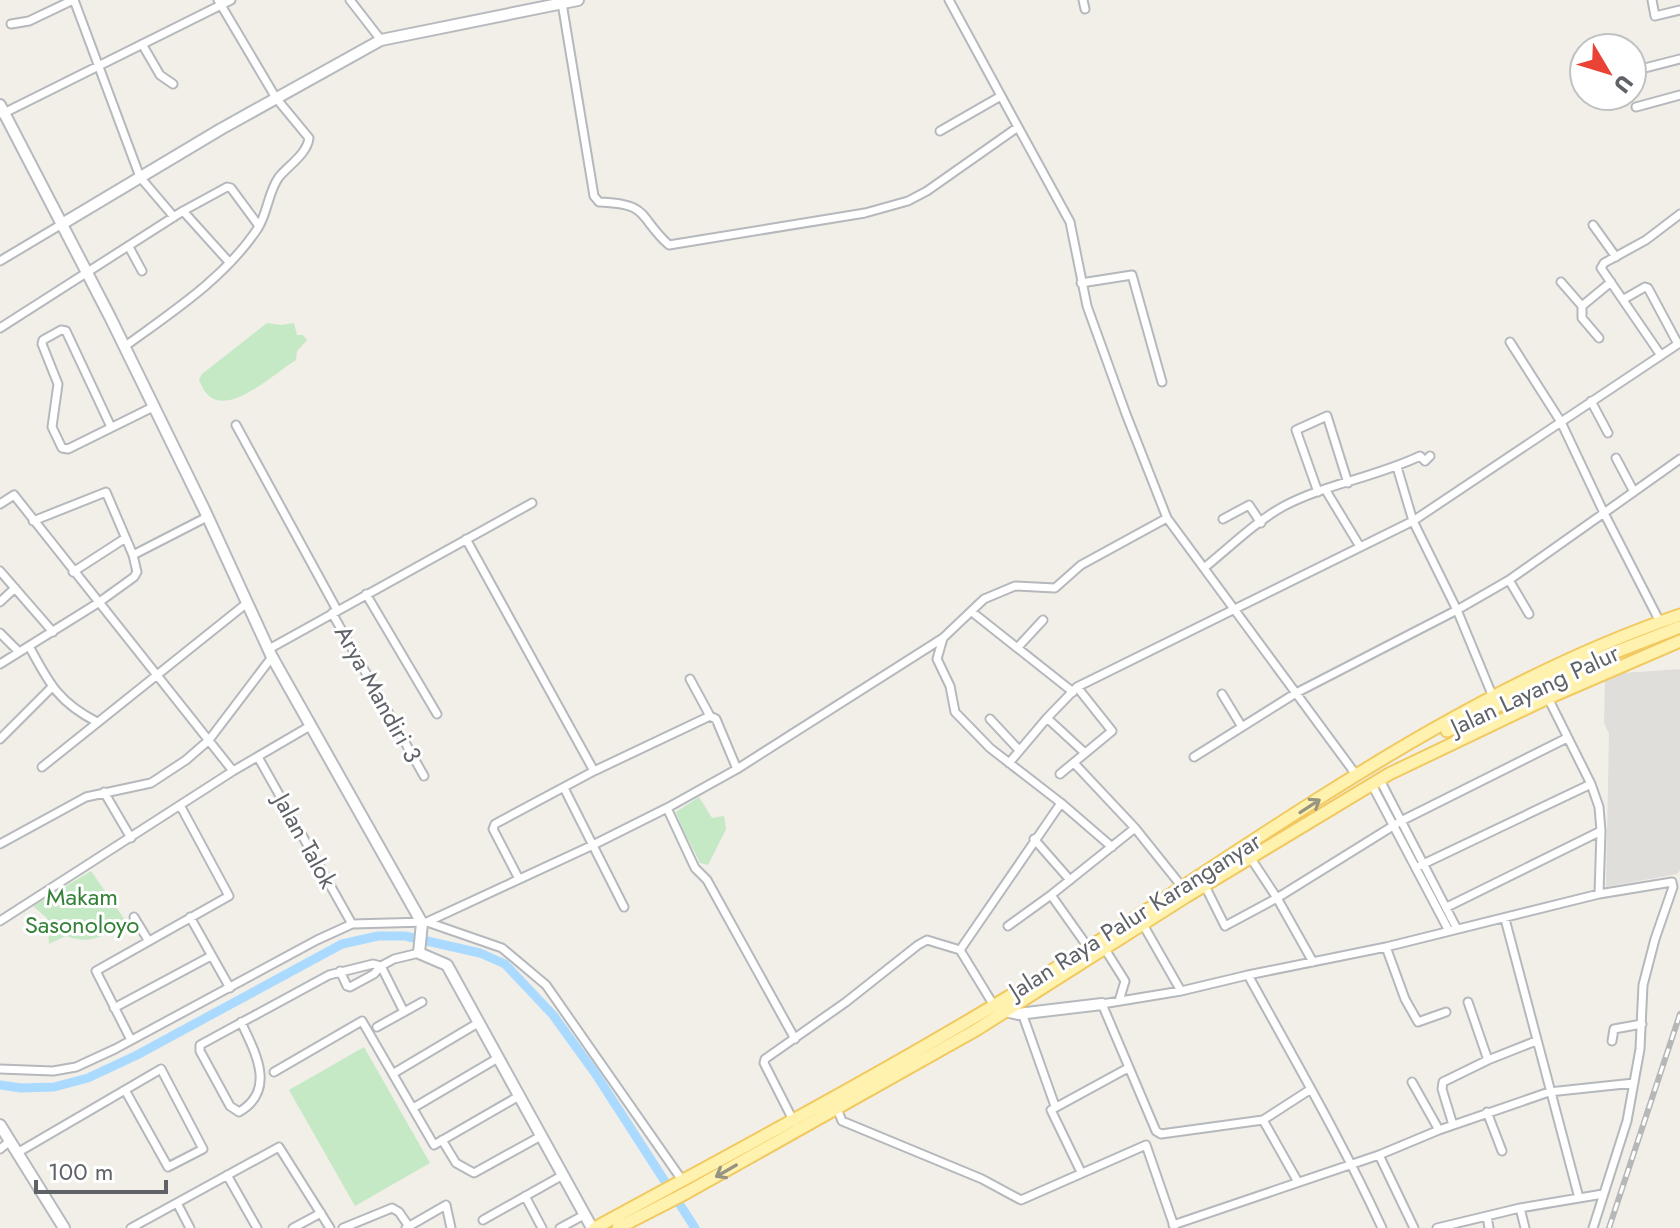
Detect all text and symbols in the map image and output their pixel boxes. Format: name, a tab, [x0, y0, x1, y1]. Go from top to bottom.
north arrow	[1568, 32, 1648, 112]
text: U	[1606, 68, 1641, 100]
street label: Arya Mandiri 3	[326, 619, 431, 769]
street label: Jalan Layang Palur	[1442, 635, 1625, 745]
street label: Jalan Talok	[264, 784, 346, 895]
one-way arrow	[1298, 798, 1321, 814]
street label: Jalan Raya Palur Karanganyar	[999, 823, 1268, 1009]
park label: Makam Sasonoloyo	[25, 879, 139, 942]
scale bar	[36, 1144, 166, 1194]
text: 100 m	[48, 1154, 114, 1189]
one-way arrow	[715, 1163, 739, 1179]

